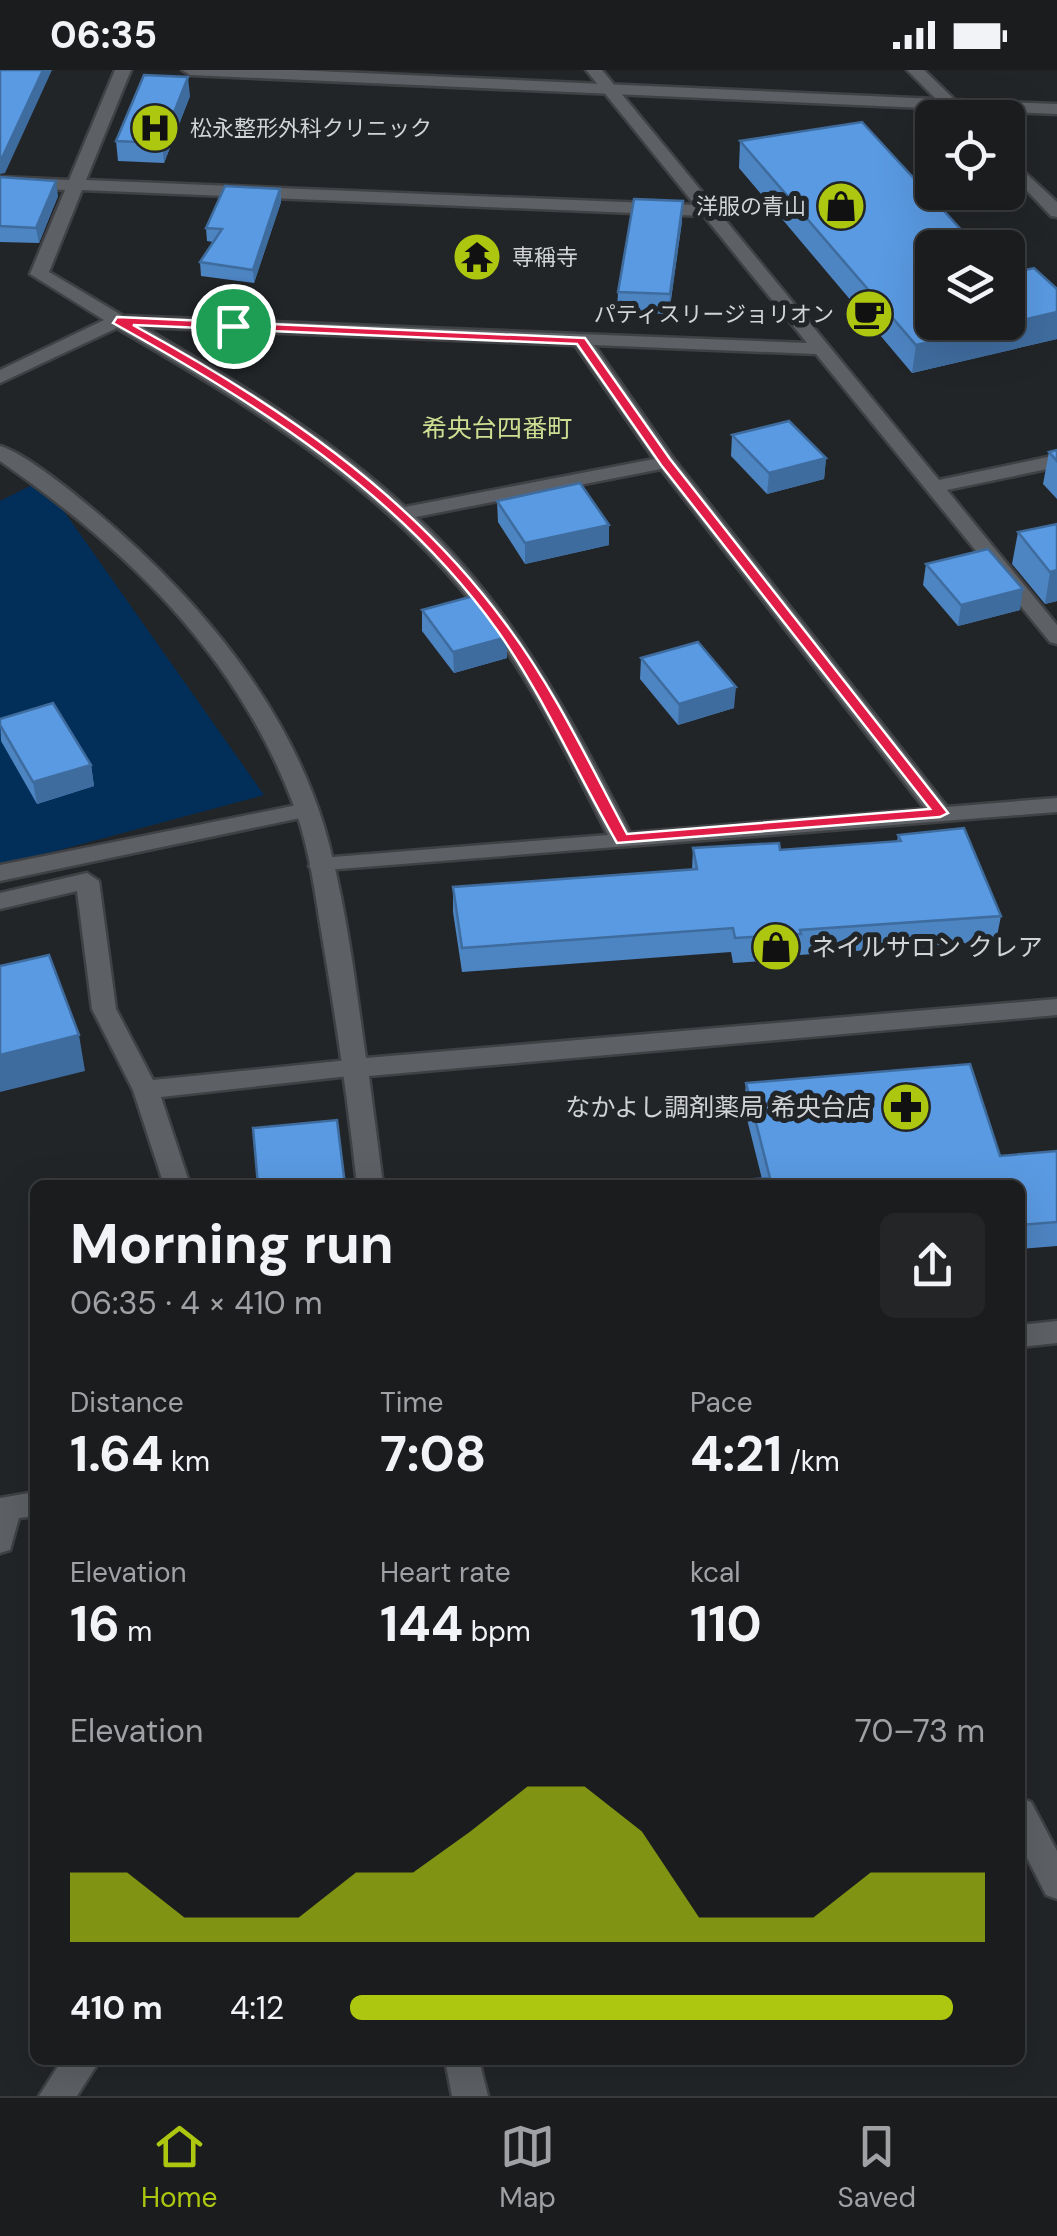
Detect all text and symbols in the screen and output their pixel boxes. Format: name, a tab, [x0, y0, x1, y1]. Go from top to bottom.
text: 06:35	[50, 10, 157, 60]
map controls	[915, 100, 1025, 340]
button: locate	[915, 100, 1025, 210]
hospital icon: 松永整形外科クリニック	[129, 102, 181, 154]
place label: 松永整形外科クリニック	[190, 114, 432, 143]
shop icon: 洋服の青山	[815, 180, 867, 232]
place label: 洋服の青山	[696, 192, 806, 221]
button: layers	[915, 230, 1025, 340]
temple icon: 専稱寺	[451, 231, 503, 283]
place label: 専稱寺	[512, 243, 578, 272]
pin	[191, 284, 276, 369]
cafe icon: パティスリージョリオン	[843, 288, 895, 340]
icon: arrive	[206, 299, 261, 354]
place label: パティスリージョリオン	[594, 300, 834, 329]
district label: 希央台四番町	[422, 412, 572, 445]
shop icon: ネイルサロン クレア	[750, 921, 802, 973]
place label: ネイルサロン クレア	[811, 931, 1043, 964]
pharmacy icon: なかよし調剤薬局 希央台店	[880, 1081, 932, 1133]
place label: なかよし調剤薬局 希央台店	[566, 1091, 871, 1124]
text: Morning run	[70, 1208, 394, 1280]
button: share	[880, 1213, 985, 1318]
text: 06:35 · 4 × 410 m	[70, 1282, 323, 1324]
text: Distance	[70, 1384, 184, 1421]
text: Time	[380, 1384, 443, 1421]
text: Pace	[690, 1384, 753, 1421]
text: 1.64	[70, 1421, 164, 1487]
text: 7:08	[380, 1421, 486, 1487]
text: 4:21	[690, 1421, 782, 1487]
text: km	[164, 1443, 210, 1480]
text: /km	[782, 1443, 840, 1480]
text: Elevation	[70, 1554, 187, 1591]
text: Heart rate	[380, 1554, 511, 1591]
text: kcal	[690, 1554, 741, 1591]
text: 16	[70, 1591, 120, 1657]
text: 144	[380, 1591, 463, 1657]
text: 110	[690, 1591, 762, 1657]
text: m	[120, 1613, 152, 1650]
text: bpm	[463, 1613, 531, 1650]
text: Elevation	[70, 1710, 203, 1752]
text: 70–73 m	[855, 1710, 985, 1752]
text: 410 m	[70, 1987, 163, 2029]
text: 4:12	[230, 1987, 284, 2029]
tab: Home	[141, 2119, 217, 2216]
tab: Map	[499, 2119, 556, 2216]
tab: Saved	[838, 2119, 916, 2216]

